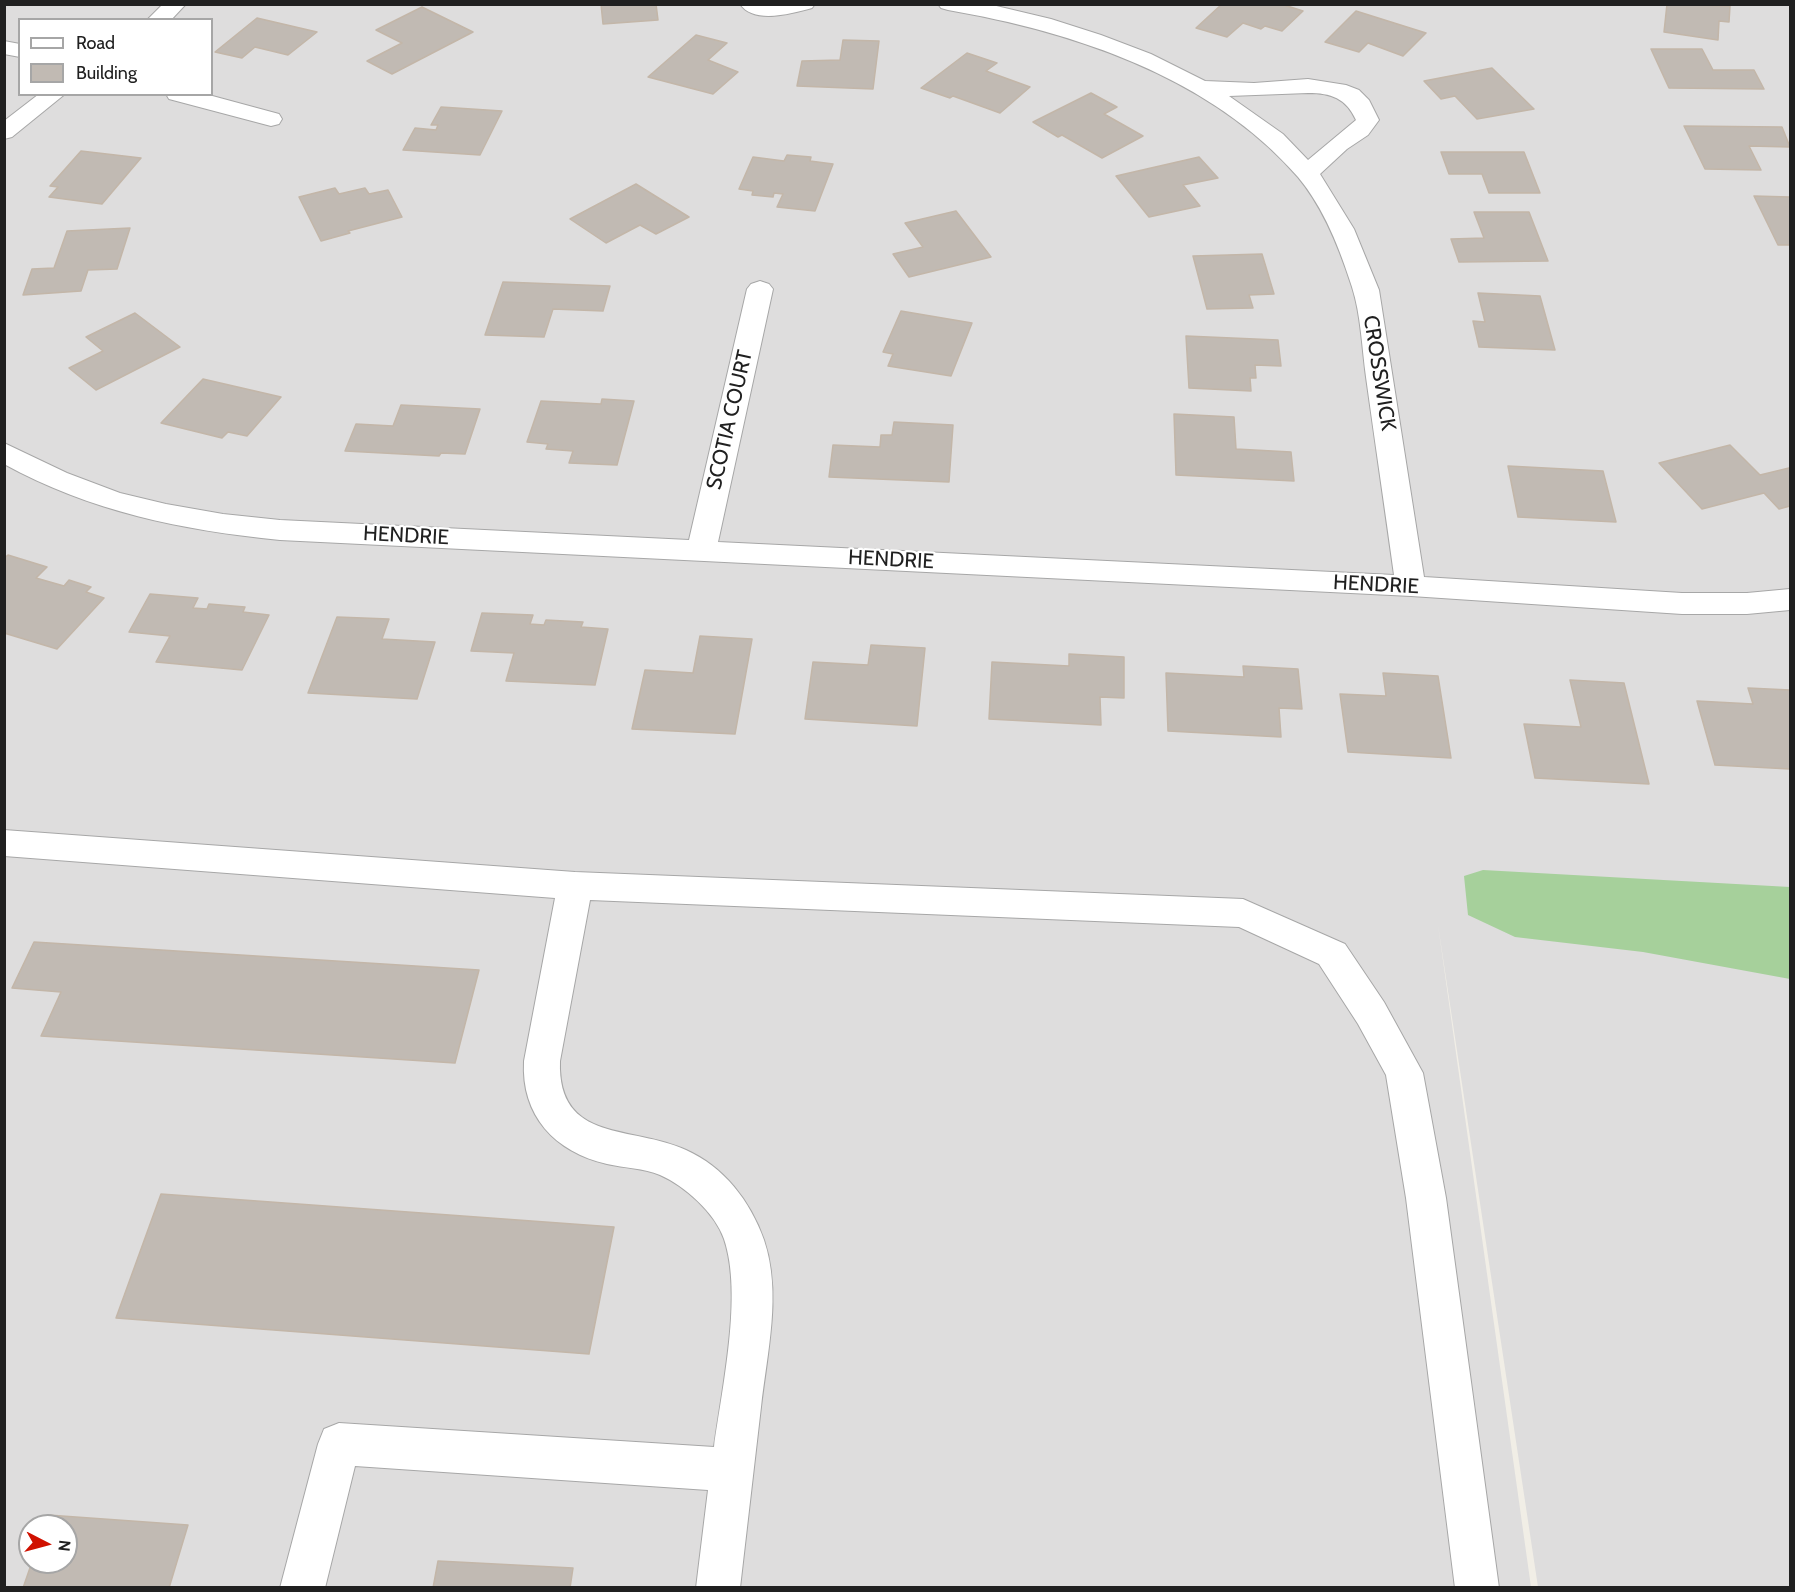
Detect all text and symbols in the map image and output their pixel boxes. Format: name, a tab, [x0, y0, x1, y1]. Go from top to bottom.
legend	[18, 18, 213, 96]
text: Road	[76, 32, 115, 54]
text: Building	[76, 62, 137, 84]
street label: CROSSWICK	[1357, 314, 1401, 432]
street label: SCOTIA COURT	[702, 348, 758, 492]
street label: HENDRIE	[362, 521, 450, 551]
street label: HENDRIE	[847, 545, 935, 575]
street label: HENDRIE	[1332, 570, 1420, 600]
north arrow	[18, 1514, 78, 1574]
text: N	[54, 1539, 74, 1552]

